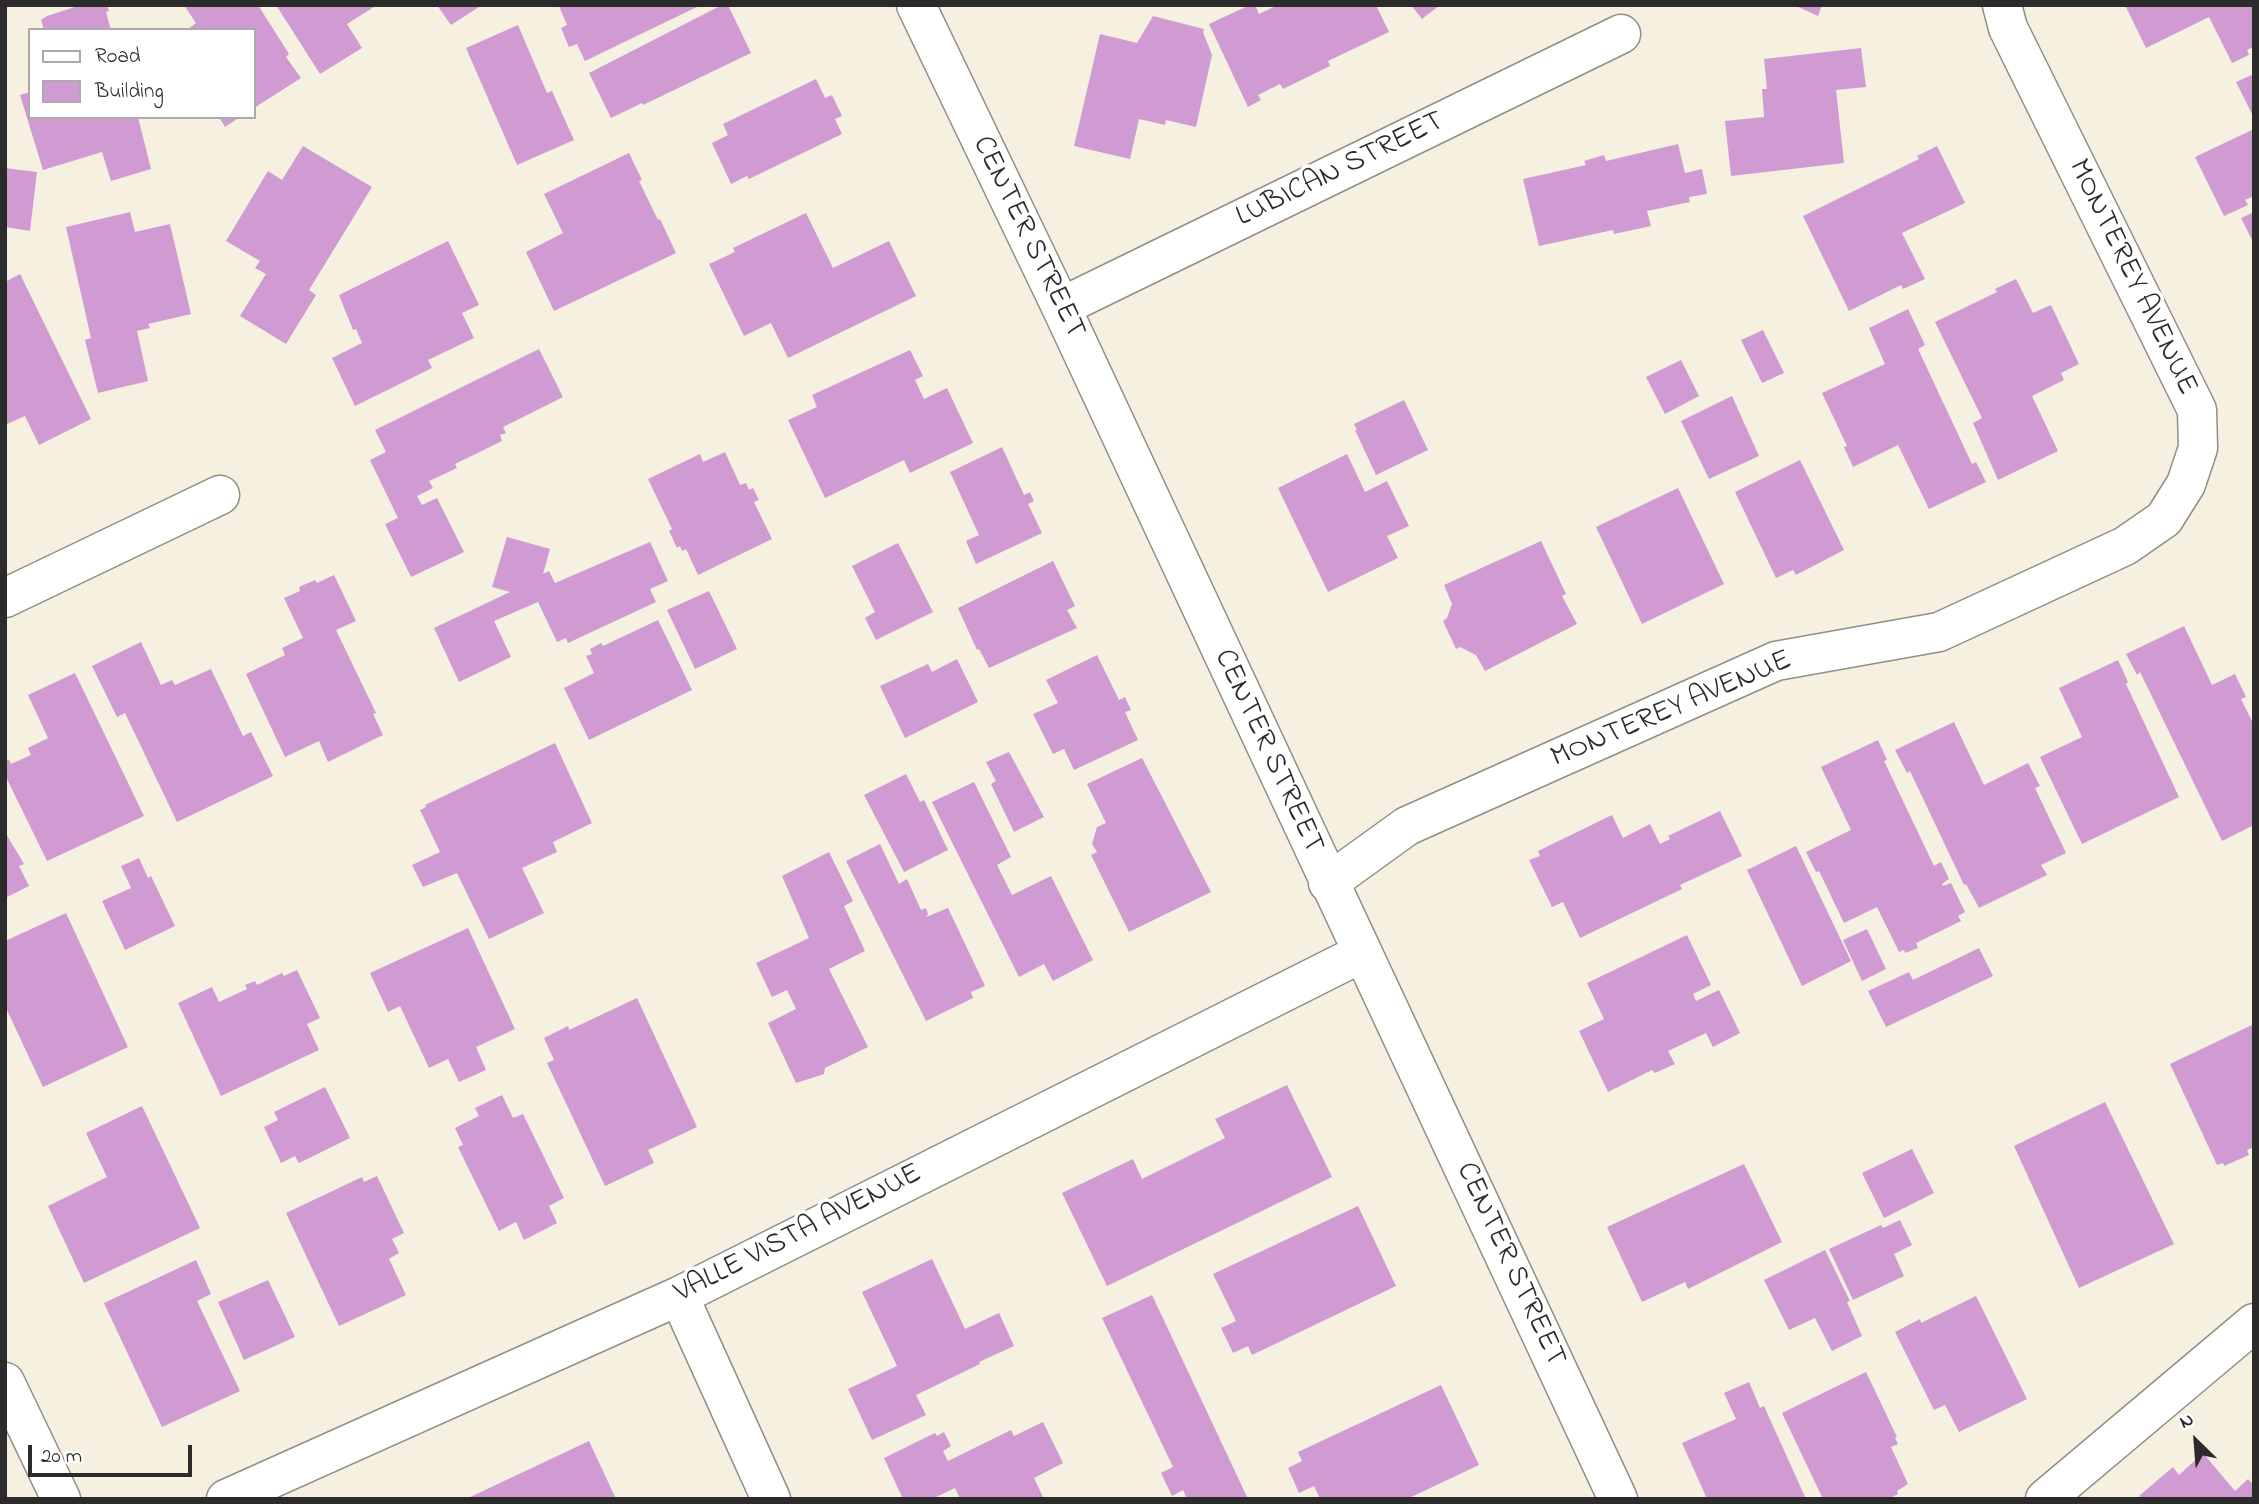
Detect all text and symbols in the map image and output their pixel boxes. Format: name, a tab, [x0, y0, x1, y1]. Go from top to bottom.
legend	[28, 28, 256, 119]
text: Road	[95, 42, 141, 72]
text: Building	[95, 77, 164, 107]
street label: LUBICAN STREET	[1231, 105, 1451, 237]
street label: CENTER STREET	[962, 131, 1092, 345]
street label: MONTEREY AVENUE	[2058, 154, 2204, 402]
street label: CENTER STREET	[1204, 644, 1330, 860]
street label: MONTEREY AVENUE	[1546, 644, 1798, 778]
street label: VALLE VISTA AVENUE	[670, 1157, 928, 1313]
street label: CENTER STREET	[1446, 1157, 1572, 1373]
north arrow	[2161, 1406, 2231, 1476]
text: N	[2175, 1407, 2198, 1436]
scale bar	[32, 1430, 196, 1474]
text: 20 m	[41, 1442, 82, 1472]

